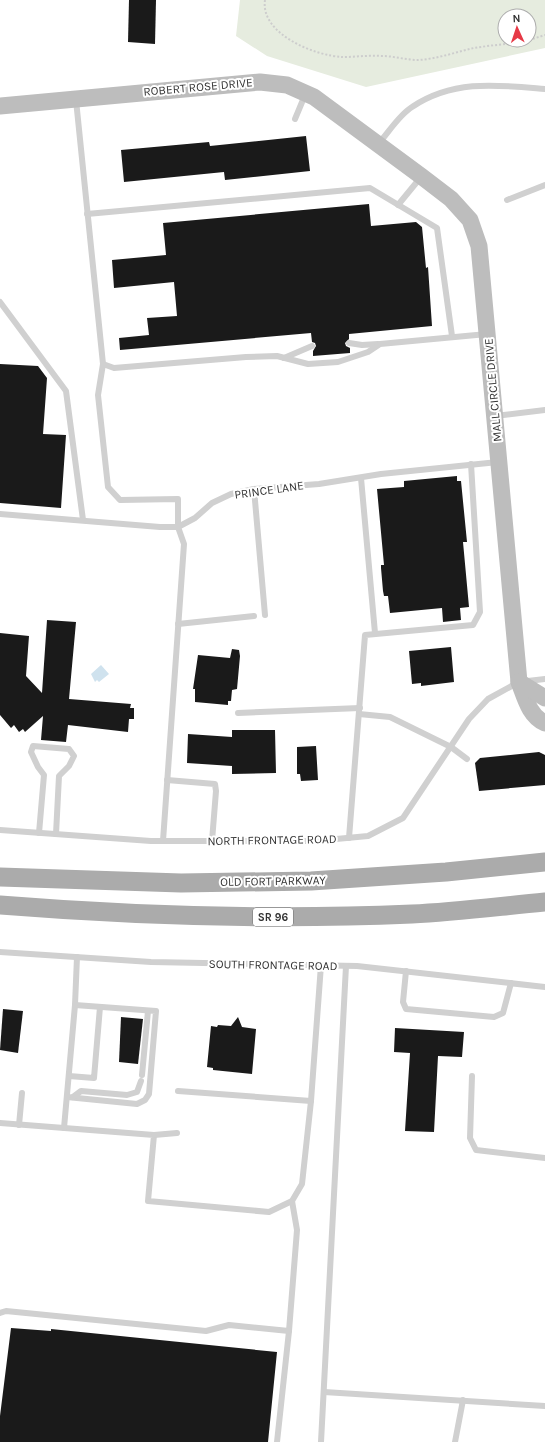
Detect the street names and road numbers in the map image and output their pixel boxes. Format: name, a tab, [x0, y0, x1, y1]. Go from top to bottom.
street label: ROBERT ROSE DRIVE	[143, 75, 253, 99]
street label: MALL CIRCLE DRIVE	[481, 338, 505, 442]
street label: PRINCE LANE	[233, 478, 305, 502]
street label: NORTH FRONTAGE ROAD	[207, 832, 337, 848]
street label: OLD FORT PARKWAY	[220, 873, 326, 889]
road number: SR 96	[253, 908, 293, 926]
street label: SOUTH FRONTAGE ROAD	[208, 957, 338, 973]

